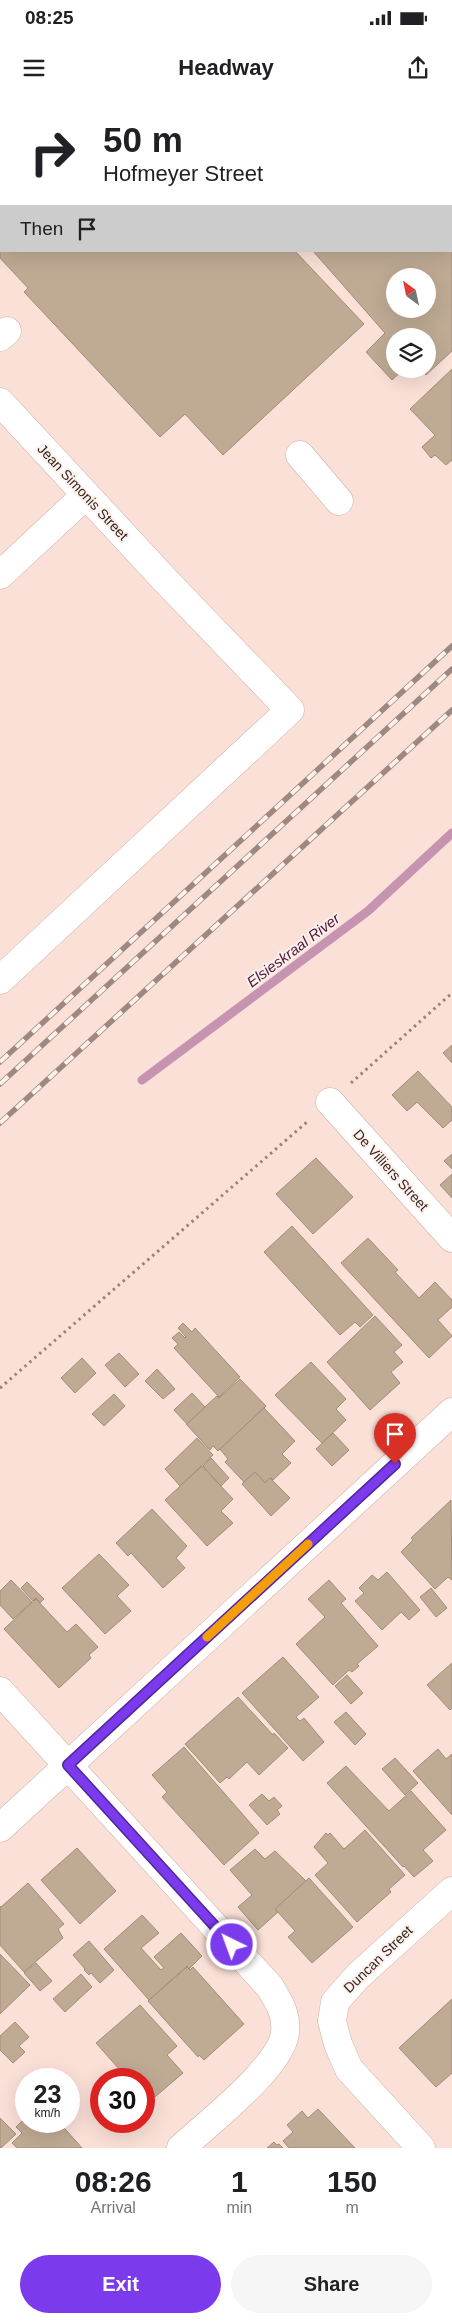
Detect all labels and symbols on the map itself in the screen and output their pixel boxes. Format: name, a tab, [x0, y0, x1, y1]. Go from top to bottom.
north arrow	[386, 268, 436, 318]
street label: Jean Simonis Street	[34, 441, 132, 543]
water label: Elsieskraal River	[243, 909, 344, 990]
street label: De Villiers Street	[350, 1126, 432, 1214]
pin	[374, 1413, 416, 1464]
position arrow	[205, 1918, 257, 1970]
street label: Duncan Street	[340, 1922, 416, 1996]
speed limit sign: 30	[90, 2068, 155, 2133]

